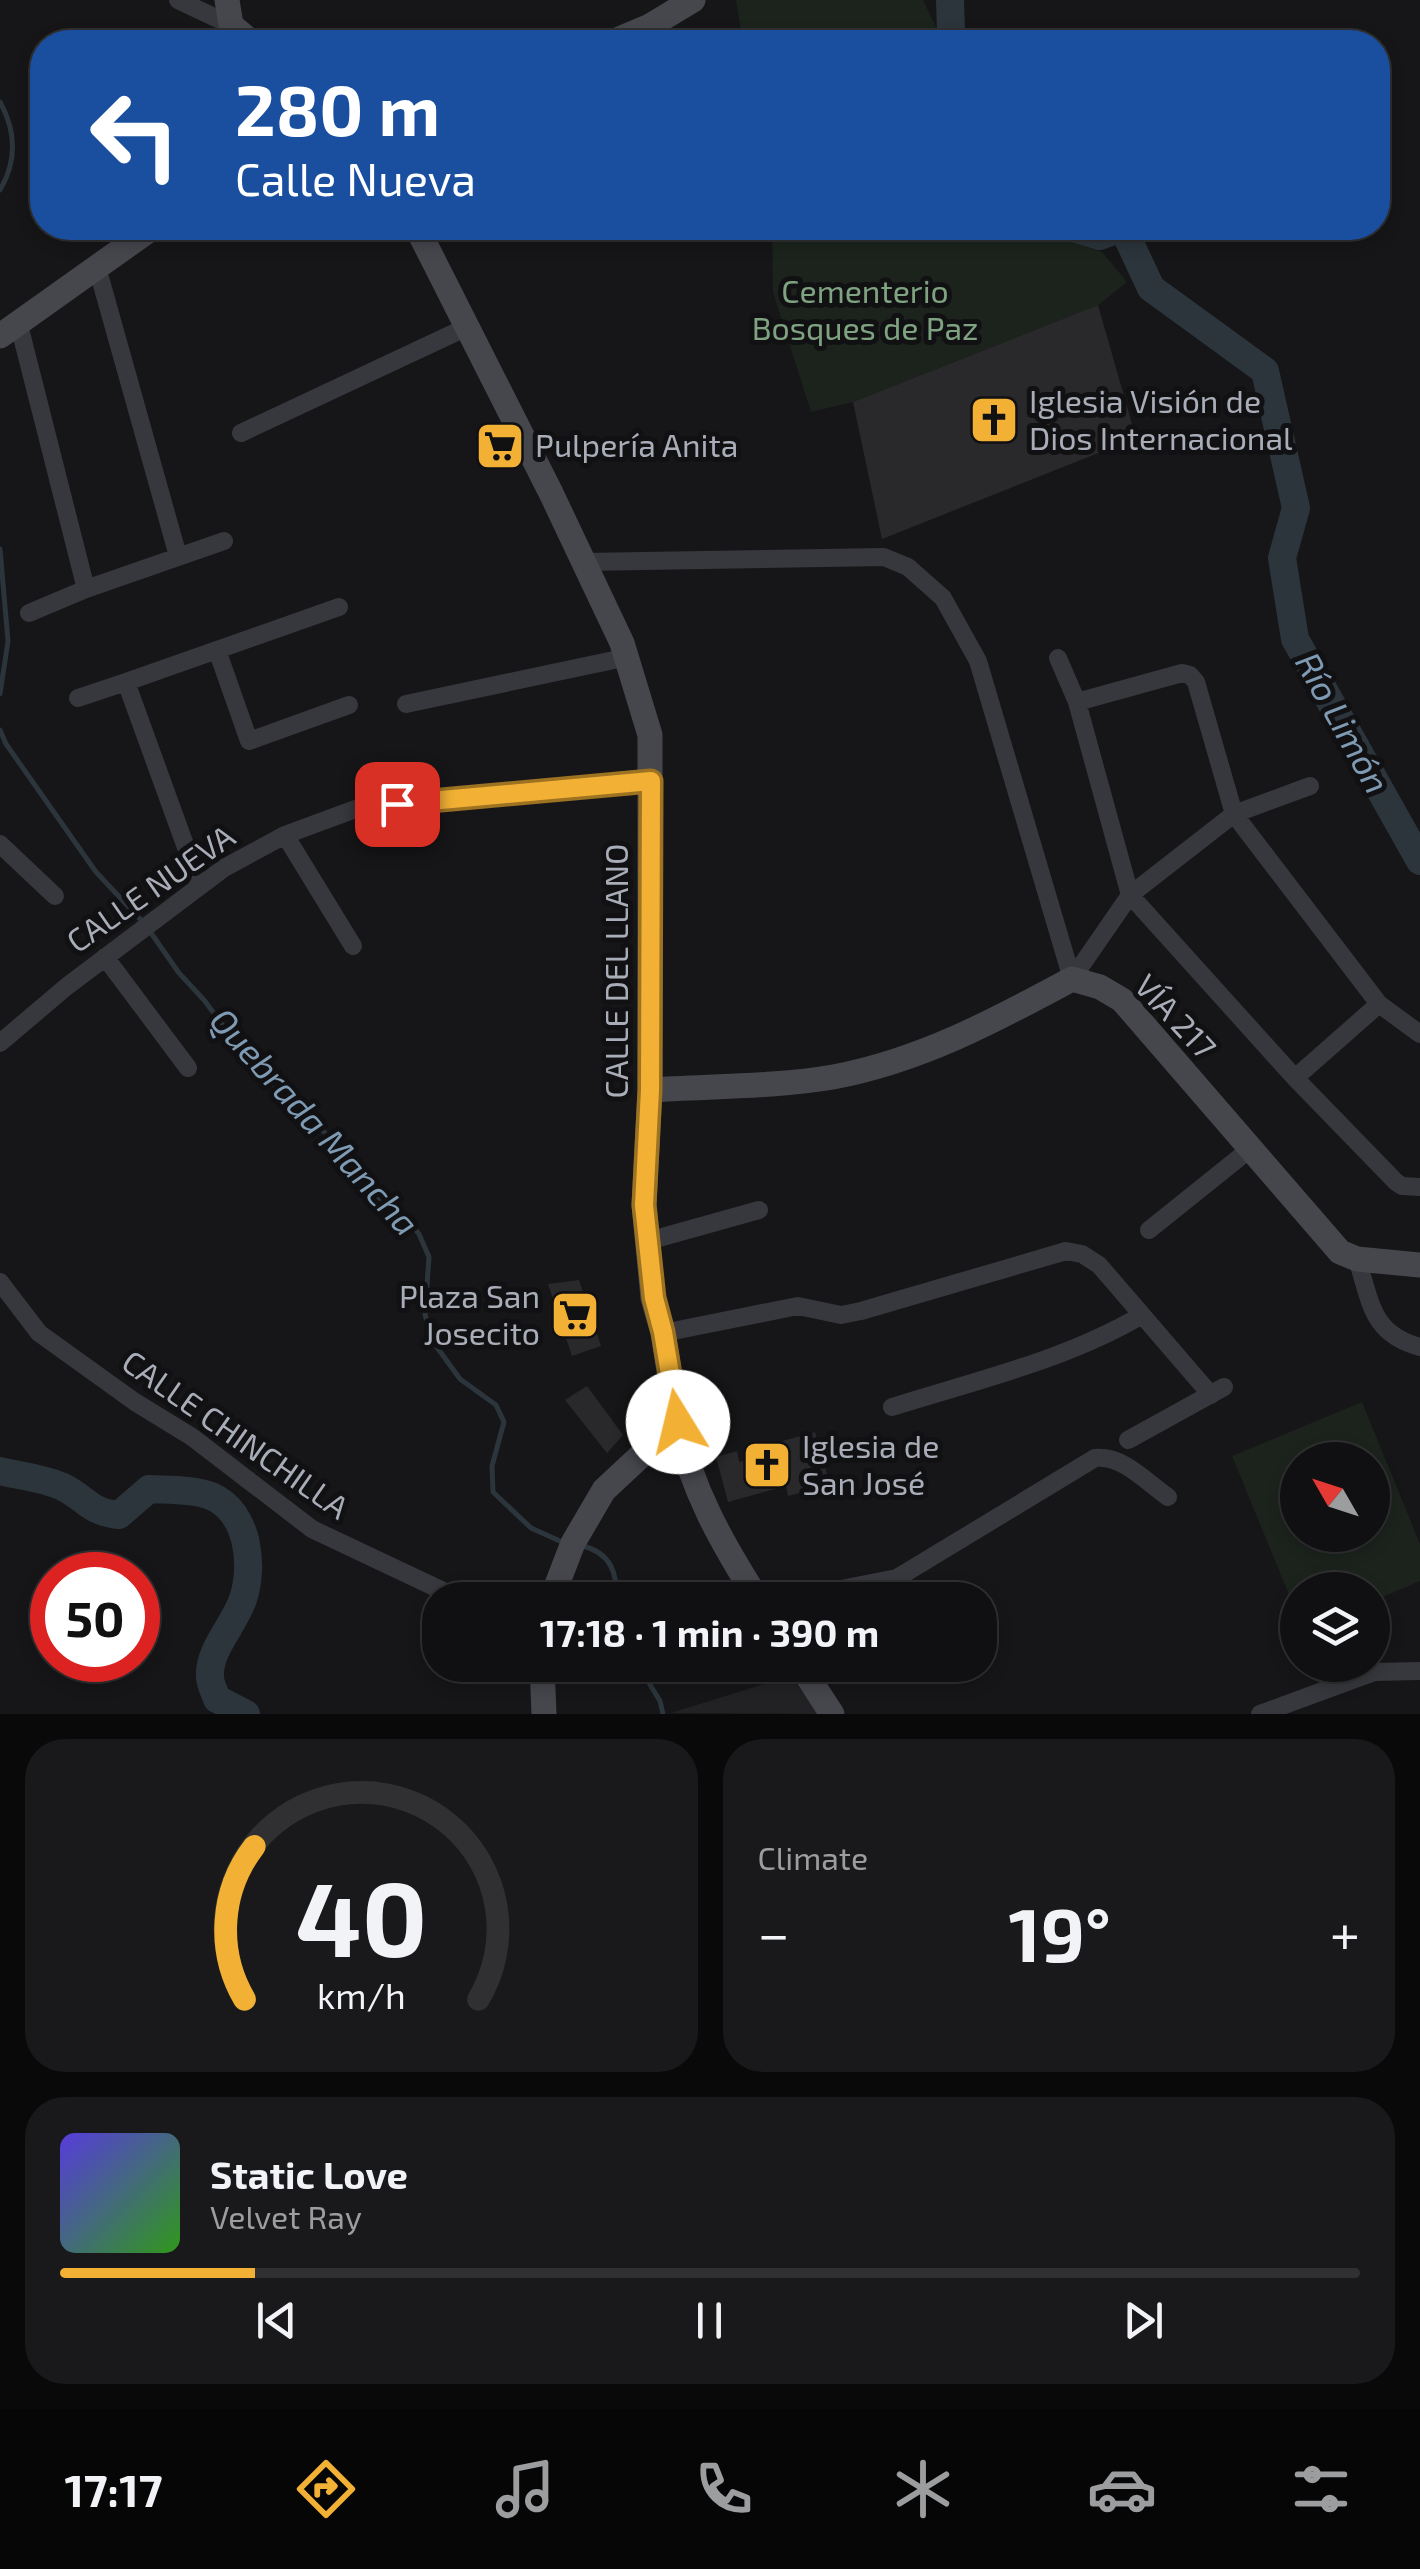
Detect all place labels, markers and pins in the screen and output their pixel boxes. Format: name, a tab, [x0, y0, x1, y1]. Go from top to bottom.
place label: Iglesia Visión de Dios Internacional	[1029, 381, 1293, 456]
church icon: Iglesia Visión de Dios Internacional	[968, 394, 1020, 446]
supermarket icon: Pulpería Anita	[474, 420, 526, 472]
place label: Pulpería Anita	[535, 425, 738, 463]
pin	[355, 762, 440, 847]
place label: Plaza San Josecito	[399, 1276, 540, 1351]
supermarket icon: Plaza San Josecito	[549, 1289, 601, 1341]
place label: Iglesia de San José	[802, 1426, 939, 1501]
church icon: Iglesia de San José	[741, 1439, 793, 1491]

